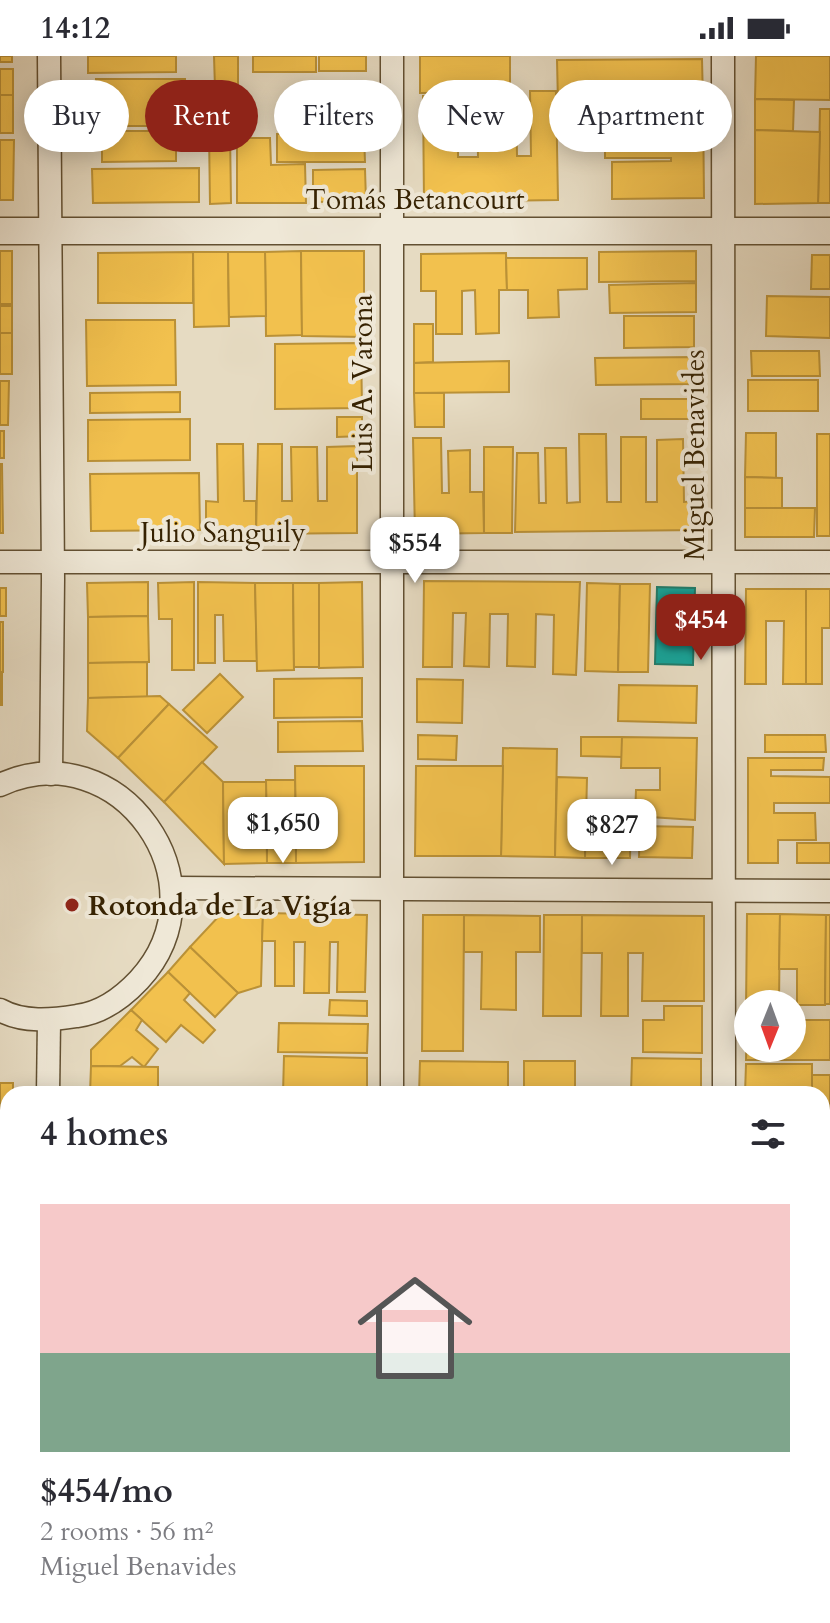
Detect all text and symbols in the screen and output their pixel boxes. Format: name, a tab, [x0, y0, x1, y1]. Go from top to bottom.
text: 14:12	[40, 8, 110, 49]
chip: Buy	[24, 80, 129, 152]
chip: Rent	[145, 80, 258, 152]
chip: Filters	[274, 80, 402, 152]
chip: New	[418, 80, 533, 152]
chip: Apartment	[549, 80, 732, 152]
street label: Tomás Betancourt	[305, 181, 525, 219]
street label: Luis A. Varona	[344, 294, 382, 472]
street label: Miguel Benavides	[676, 349, 714, 561]
street label: Julio Sanguily	[136, 514, 306, 552]
pin: $554	[368, 517, 462, 585]
text: $554	[388, 525, 442, 560]
pin: $454	[654, 594, 748, 662]
text: $454	[674, 602, 728, 637]
pin: $1,650	[218, 797, 348, 865]
pin: $827	[565, 799, 659, 867]
text: $1,650	[246, 805, 320, 840]
text: $827	[585, 807, 639, 842]
place label: Rotonda de La Vigía	[88, 887, 352, 925]
marker: Rotonda de La Vigía	[63, 896, 81, 914]
north arrow	[734, 990, 806, 1062]
map controls	[734, 990, 806, 1062]
text: 4 homes	[40, 1111, 168, 1157]
icon: filters	[746, 1112, 790, 1156]
icon: home	[343, 1256, 487, 1400]
text: $454/mo	[40, 1468, 173, 1514]
text: 2 rooms · 56 m²	[40, 1514, 213, 1549]
text: Miguel Benavides	[40, 1549, 236, 1584]

